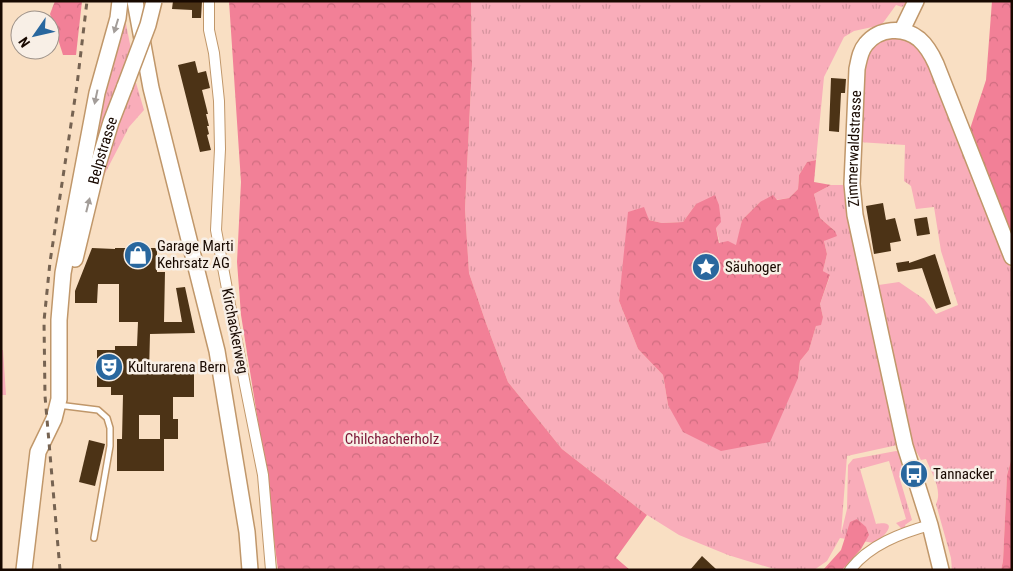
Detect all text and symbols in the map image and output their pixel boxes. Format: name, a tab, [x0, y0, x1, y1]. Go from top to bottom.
north arrow	[10, 10, 60, 60]
one-way arrow	[111, 19, 119, 34]
text: N	[15, 34, 33, 50]
one-way arrow	[92, 90, 100, 105]
street label: Zimmerwaldstrasse	[843, 90, 865, 208]
street label: Belpstrasse	[84, 114, 121, 186]
one-way arrow	[84, 198, 92, 213]
place label: Garage Marti Kehrsatz AG	[157, 237, 234, 272]
shop icon: Garage Marti Kehrsatz AG	[123, 240, 153, 270]
place icon: Säuhoger	[691, 252, 721, 282]
place label: Säuhoger	[725, 258, 781, 276]
street label: Kirchackerweg	[218, 287, 252, 375]
theatre icon: Kulturarena Bern	[94, 352, 124, 382]
place label: Kulturarena Bern	[128, 358, 226, 376]
park label: Chilchacherholz	[345, 430, 439, 448]
bus stop icon: Tannacker	[899, 459, 929, 489]
place label: Tannacker	[933, 465, 994, 483]

